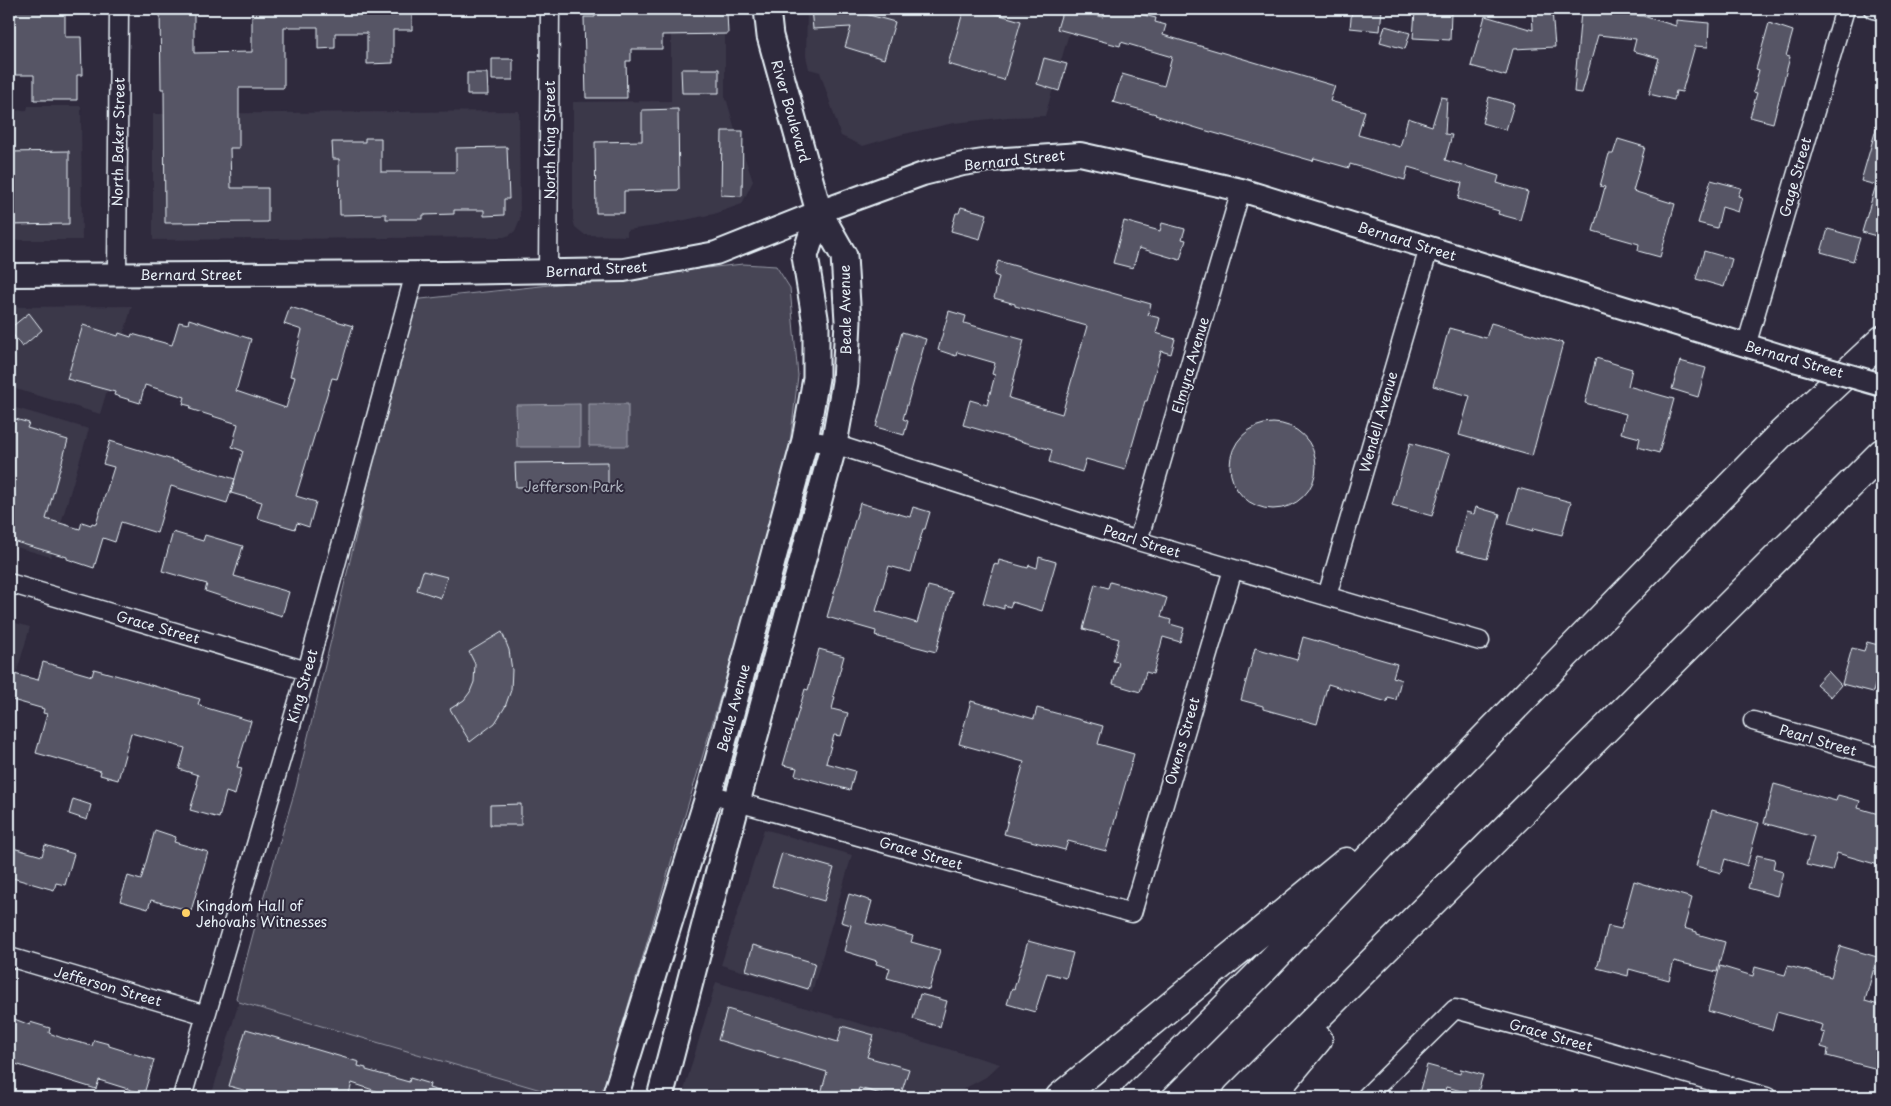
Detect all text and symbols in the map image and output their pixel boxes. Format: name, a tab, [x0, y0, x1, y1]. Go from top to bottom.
street label: River Boulevard	[766, 57, 816, 165]
street label: North Baker Street	[106, 77, 130, 207]
street label: North King Street	[539, 80, 560, 199]
street label: Gage Street	[1774, 134, 1817, 219]
street label: Bernard Street	[962, 144, 1066, 176]
street label: Bernard Street	[1355, 216, 1459, 266]
street label: Bernard Street	[544, 256, 648, 282]
street label: Bernard Street	[140, 264, 242, 285]
street label: Beale Avenue	[834, 264, 856, 355]
street label: Elmyra Avenue	[1166, 314, 1214, 416]
street label: Bernard Street	[1742, 335, 1846, 383]
street label: Wendell Avenue	[1354, 369, 1403, 475]
park label: Jefferson Park	[524, 476, 624, 497]
street label: Pearl Street	[1101, 519, 1183, 563]
street label: Grace Street	[114, 605, 202, 649]
street label: King Street	[281, 646, 323, 725]
street label: Beale Avenue	[711, 661, 755, 754]
street label: Owens Street	[1159, 694, 1205, 787]
street label: Pearl Street	[1777, 719, 1860, 761]
street label: Grace Street	[877, 831, 965, 875]
place label: Kingdom Hall of Jehovahs Witnesses	[196, 895, 327, 932]
marker: Kingdom Hall of Jehovahs Witnesses	[180, 907, 192, 919]
street label: Jefferson Street	[52, 961, 164, 1011]
street label: Grace Street	[1507, 1013, 1595, 1057]

